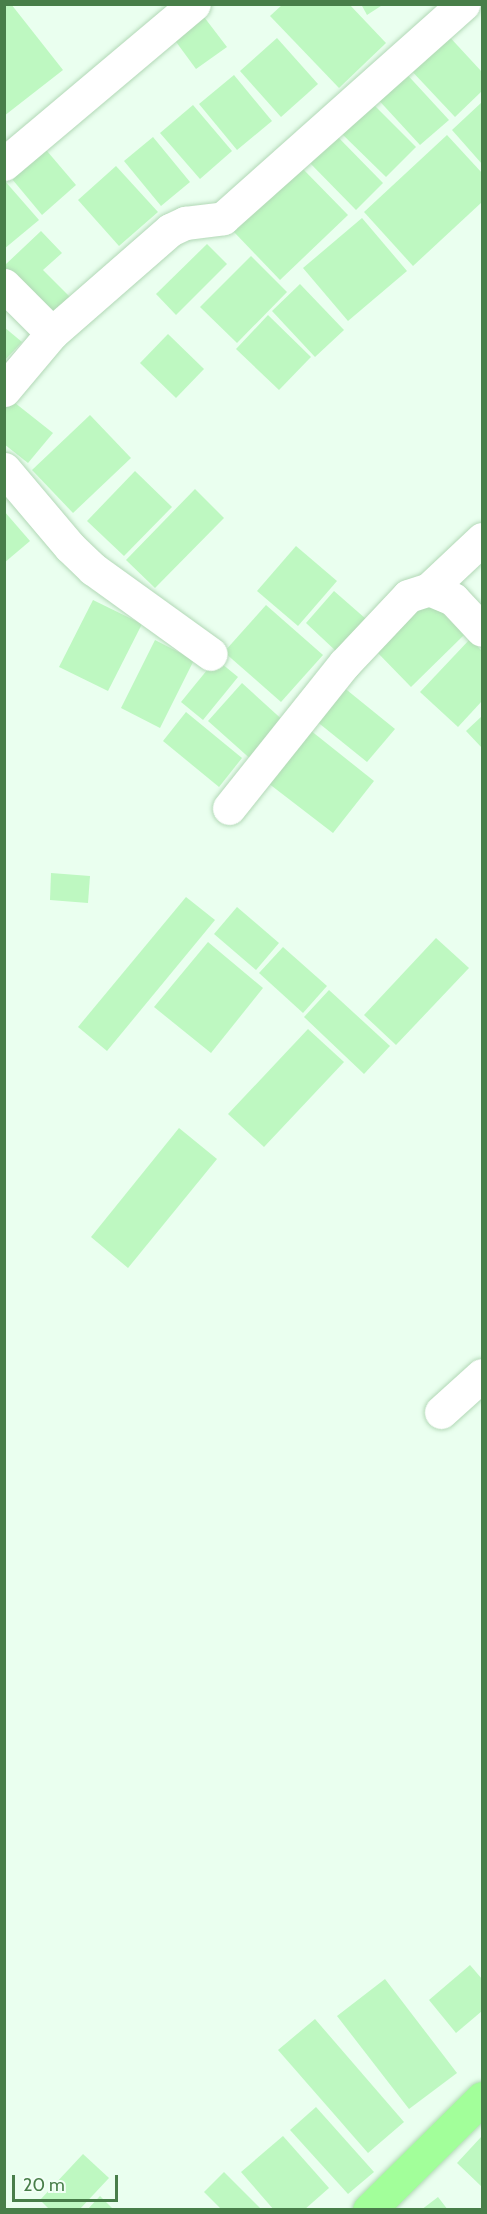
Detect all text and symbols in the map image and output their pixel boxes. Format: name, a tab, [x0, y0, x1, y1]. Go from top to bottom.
scale bar	[15, 2163, 122, 2201]
text: 20 m	[23, 2174, 65, 2196]

